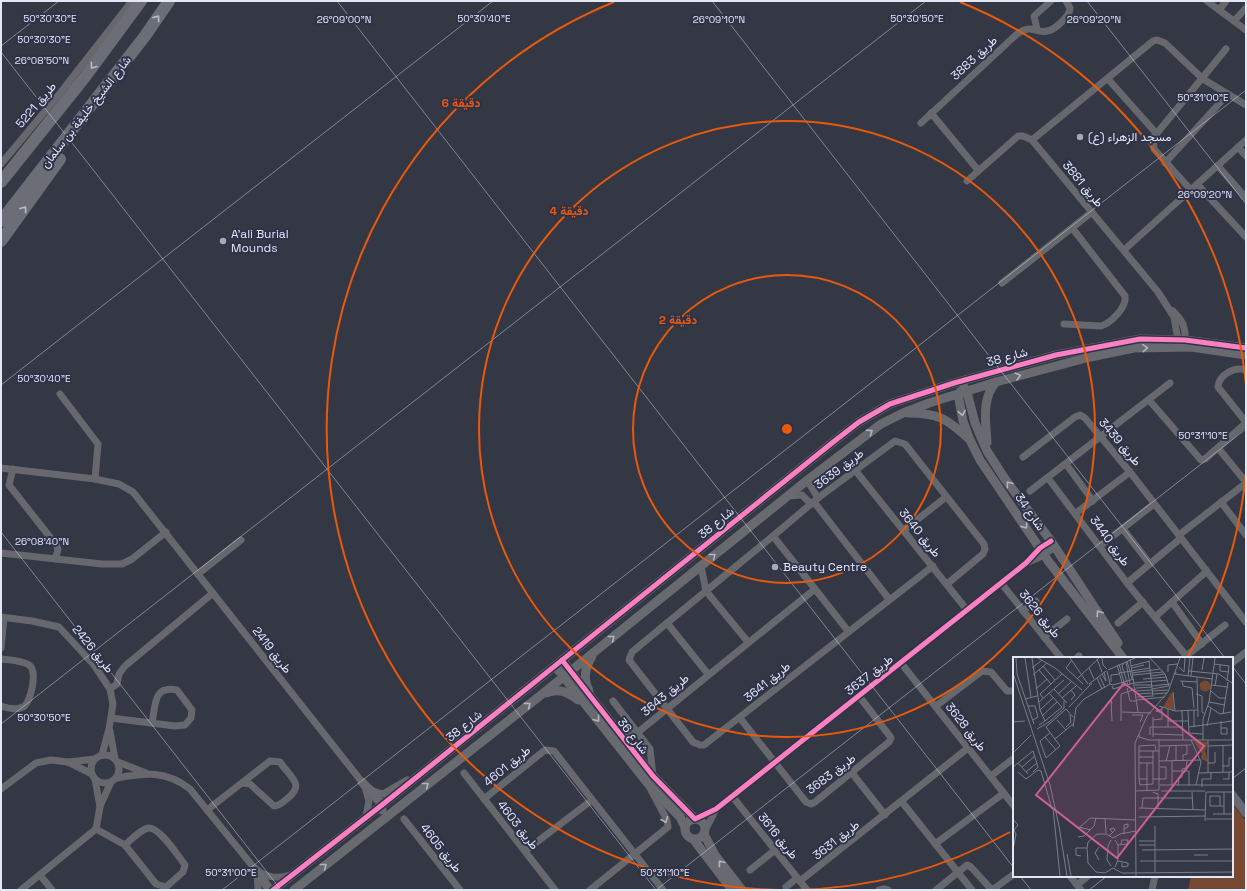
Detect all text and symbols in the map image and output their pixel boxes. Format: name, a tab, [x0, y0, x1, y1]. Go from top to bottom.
text: 50°30'30"E	[23, 12, 77, 25]
text: 50°30'40"E	[457, 12, 511, 25]
text: 50°30'50"E	[890, 12, 944, 25]
text: 26°09'00"N	[317, 13, 371, 26]
text: 26°09'10"N	[693, 13, 745, 26]
text: 26°09'20"N	[1067, 13, 1121, 26]
one-way arrow	[152, 16, 159, 23]
street label: طريق 3883	[947, 32, 1001, 84]
text: 50°30'30"E	[17, 33, 71, 46]
street label: شارع الشيخ خليفة بن سلمان	[37, 53, 136, 172]
text: 26°08'50"N	[15, 54, 69, 67]
one-way arrow	[91, 62, 98, 69]
street label: طريق 5221	[12, 79, 60, 131]
text: 50°31'00"E	[1177, 91, 1229, 104]
text: 6 دقيقة	[442, 95, 480, 111]
place label: مسجد الزهراء (ع)	[1088, 129, 1171, 146]
marker: مسجد الزهراء (ع)	[1075, 132, 1085, 142]
street label: طريق 3881	[1059, 158, 1107, 211]
text: 26°09'20"N	[1178, 188, 1232, 201]
text: 4 دقيقة	[550, 203, 589, 219]
one-way arrow	[19, 207, 26, 214]
place label: A'ali Burial Mounds	[231, 226, 289, 256]
marker: A'ali Burial Mounds	[218, 236, 228, 246]
text: 2 دقيقة	[659, 312, 697, 328]
one-way arrow	[1142, 343, 1148, 352]
street label: شارع 38	[985, 344, 1030, 371]
text: 50°30'40"E	[17, 372, 71, 385]
one-way arrow	[1014, 372, 1021, 381]
one-way arrow	[957, 410, 966, 416]
street label: طريق 3439	[1095, 415, 1145, 469]
centre of rings	[780, 422, 794, 436]
text: 50°31'10"E	[1178, 429, 1228, 442]
one-way arrow	[865, 430, 872, 437]
street label: طريق 3639	[811, 445, 867, 493]
one-way arrow	[1007, 481, 1014, 488]
street label: شارع 34	[1011, 490, 1049, 534]
street label: شارع 38	[695, 504, 738, 543]
street label: طريق 3640	[895, 505, 945, 561]
street label: طريق 3440	[1086, 513, 1134, 570]
one-way arrow	[1020, 522, 1028, 529]
text: 26°08'40"N	[15, 535, 69, 548]
one-way arrow	[708, 554, 715, 561]
place label: Beauty Centre	[783, 559, 867, 575]
marker: Beauty Centre	[770, 562, 780, 572]
street label: طريق 3626	[1016, 587, 1064, 642]
one-way arrow	[1096, 610, 1104, 617]
street label: طريق 2426	[69, 622, 117, 677]
street label: طريق 2419	[249, 623, 295, 677]
one-way arrow	[607, 635, 614, 642]
street label: طريق 3637	[842, 651, 897, 699]
inset map	[1013, 657, 1233, 877]
street label: طريق 3641	[740, 658, 794, 706]
street label: طريق 3643	[638, 670, 692, 720]
street label: طريق 3628	[942, 699, 990, 755]
one-way arrow	[524, 703, 531, 710]
street label: شارع 38	[443, 707, 486, 746]
text: 50°30'50"E	[17, 711, 71, 724]
one-way arrow	[592, 714, 599, 721]
street label: شارع 36	[613, 715, 652, 758]
street label: طريق 4601	[480, 742, 534, 790]
street label: طريق 3683	[803, 750, 859, 798]
one-way arrow	[421, 782, 428, 789]
street label: طريق 4603	[494, 797, 542, 853]
street label: طريق 3616	[754, 809, 802, 863]
one-way arrow	[661, 816, 669, 823]
street label: طريق 3631	[809, 817, 863, 863]
street label: طريق 4605	[417, 820, 465, 876]
one-way arrow	[719, 861, 726, 868]
one-way arrow	[320, 864, 327, 871]
text: 50°31'00"E	[205, 866, 257, 879]
text: 50°31'10"E	[640, 866, 690, 879]

